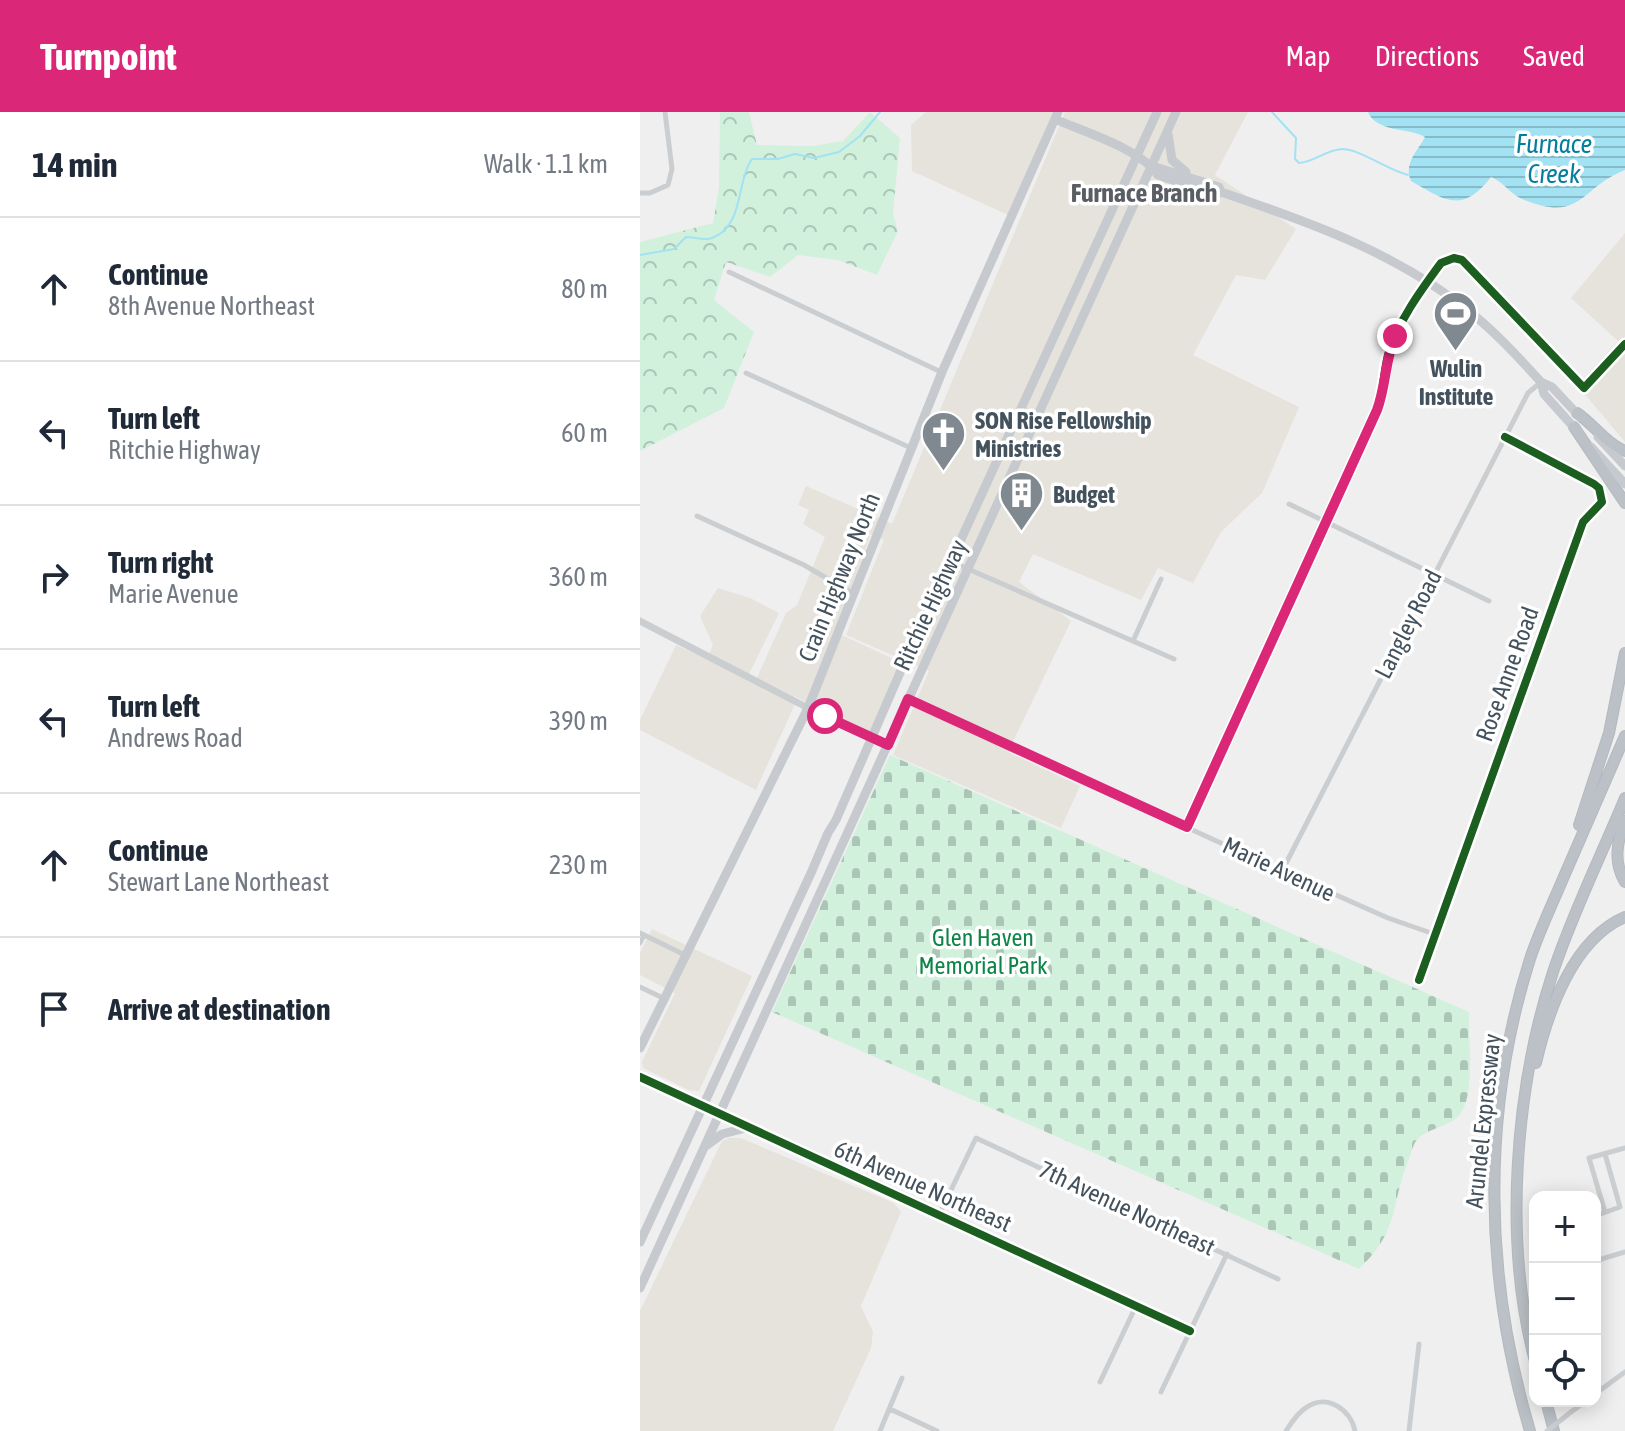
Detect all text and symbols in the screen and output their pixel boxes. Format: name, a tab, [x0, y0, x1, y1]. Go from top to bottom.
text: Turnpoint	[40, 35, 177, 78]
text: Map	[1286, 40, 1331, 72]
text: Directions	[1375, 40, 1479, 72]
text: Saved	[1523, 40, 1585, 72]
water label: Furnace Creek	[1516, 129, 1592, 189]
text: 14 min	[32, 145, 117, 184]
text: Walk · 1.1 km	[484, 149, 608, 179]
district label: Furnace Branch	[1071, 178, 1217, 208]
text: Continue	[108, 257, 208, 291]
icon: ahead	[32, 267, 76, 311]
text: 80 m	[561, 274, 608, 304]
sports icon: Wulin Institute	[1432, 290, 1480, 353]
text: 8th Avenue Northeast	[108, 291, 315, 321]
route end	[1377, 318, 1413, 354]
place label: Wulin Institute	[1419, 355, 1493, 410]
text: Turn left	[108, 401, 200, 435]
place label: SON Rise Fellowship Ministries	[975, 407, 1152, 462]
church icon: SON Rise Fellowship Ministries	[920, 410, 968, 473]
icon: left	[32, 411, 76, 455]
text: 60 m	[561, 418, 608, 448]
text: Ritchie Highway	[108, 435, 261, 465]
building icon: Budget	[998, 470, 1046, 533]
place label: Budget	[1053, 481, 1115, 508]
street label: Crain Highway North	[793, 489, 885, 665]
street label: Ritchie Highway	[888, 535, 972, 675]
text: Turn right	[108, 545, 214, 579]
icon: right	[32, 555, 76, 599]
text: 360 m	[549, 562, 608, 592]
street label: Langley Road	[1369, 565, 1447, 683]
text: Marie Avenue	[108, 579, 239, 609]
street label: Rose Anne Road	[1470, 603, 1544, 745]
text: Turn left	[108, 689, 200, 723]
route start	[807, 698, 843, 734]
icon: left	[32, 699, 76, 743]
text: 390 m	[549, 706, 608, 736]
text: Andrews Road	[108, 723, 243, 753]
street label: Marie Avenue	[1219, 831, 1339, 907]
text: Continue	[108, 833, 208, 867]
icon: ahead	[32, 843, 76, 887]
text: 230 m	[549, 850, 608, 880]
text: Stewart Lane Northeast	[108, 867, 329, 897]
park label: Glen Haven Memorial Park	[918, 924, 1048, 979]
icon: arrive	[32, 987, 76, 1031]
text: Arrive at destination	[108, 992, 330, 1026]
street label: Arundel Expressway	[1460, 1032, 1506, 1210]
street label: 6th Avenue Northeast	[830, 1135, 1016, 1237]
street label: 7th Avenue Northeast	[1035, 1155, 1219, 1261]
map controls	[1529, 1191, 1601, 1407]
button: +	[1529, 1191, 1601, 1263]
button: −	[1529, 1263, 1601, 1335]
button: locate	[1529, 1335, 1601, 1407]

